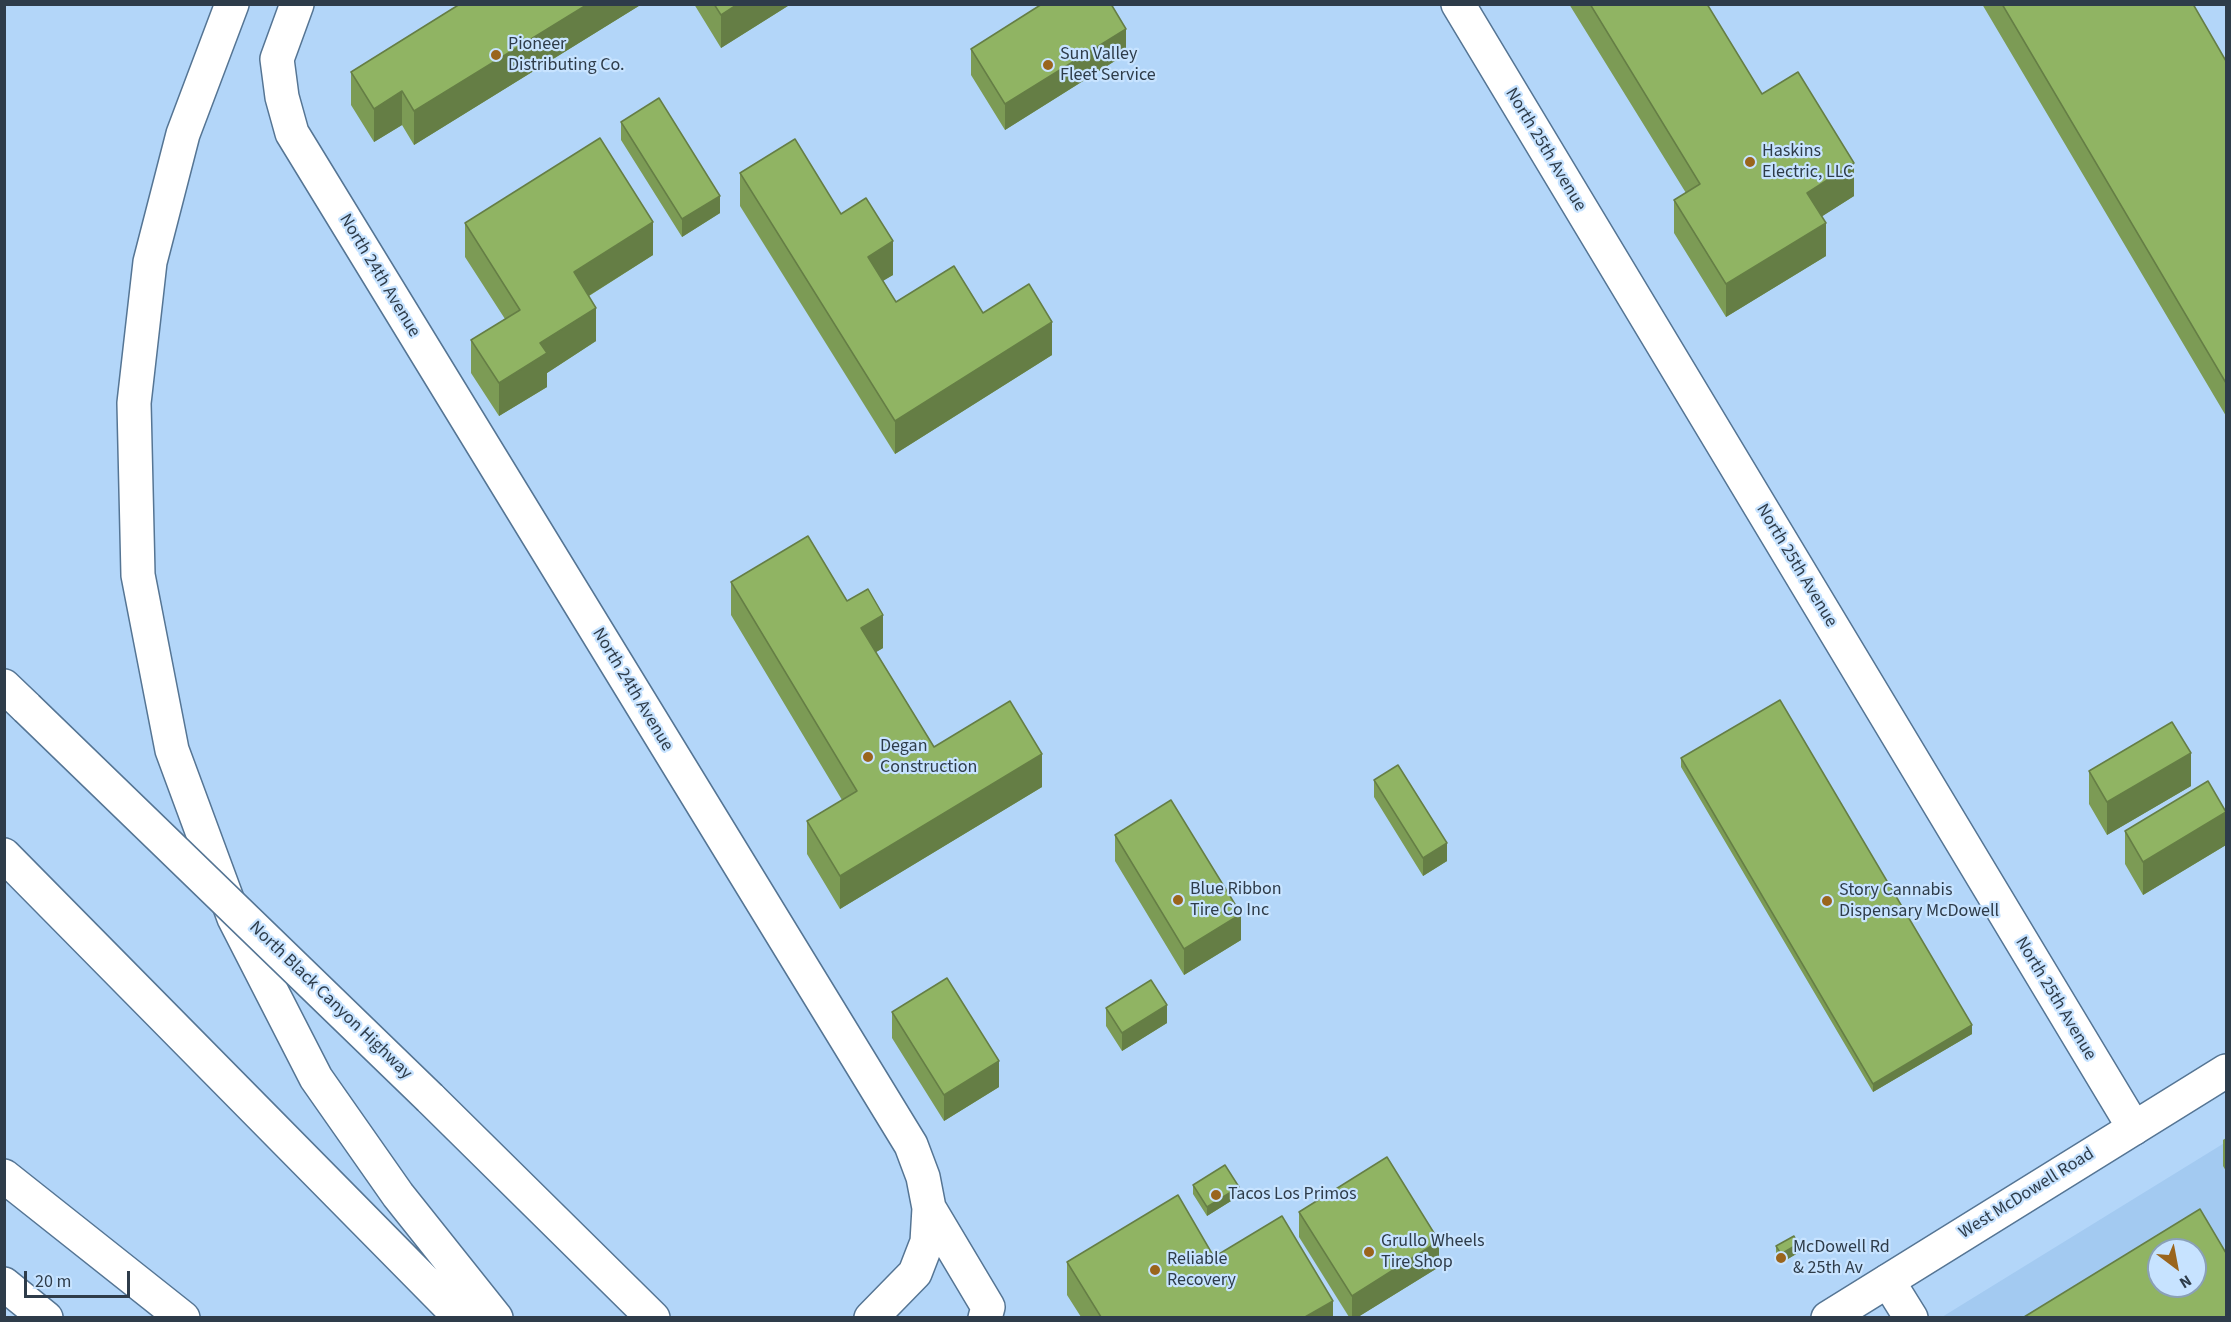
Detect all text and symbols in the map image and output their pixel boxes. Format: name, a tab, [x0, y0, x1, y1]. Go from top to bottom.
place label: Pioneer Distributing Co.	[508, 34, 625, 76]
place label: Sun Valley Fleet Service	[1060, 44, 1156, 86]
marker: Pioneer Distributing Co.	[489, 48, 503, 62]
marker: Sun Valley Fleet Service	[1041, 58, 1055, 72]
street label: North 25th Avenue	[1500, 84, 1590, 216]
place label: Haskins Electric, LLC	[1762, 141, 1853, 184]
marker: Haskins Electric, LLC	[1743, 155, 1757, 169]
street label: North 24th Avenue	[334, 210, 424, 342]
street label: North 25th Avenue	[1751, 500, 1841, 632]
street label: North 24th Avenue	[587, 624, 677, 756]
place label: Degan Construction	[880, 736, 977, 778]
marker: Degan Construction	[861, 750, 875, 764]
place label: Blue Ribbon Tire Co Inc	[1190, 879, 1282, 922]
place label: Story Cannabis Dispensary McDowell	[1839, 880, 1999, 922]
marker: Blue Ribbon Tire Co Inc	[1171, 893, 1185, 907]
marker: Story Cannabis Dispensary McDowell	[1820, 894, 1834, 908]
street label: North Black Canyon Highway	[244, 917, 416, 1085]
street label: North 25th Avenue	[2010, 933, 2100, 1065]
street label: West McDowell Road	[1955, 1144, 2099, 1244]
place label: Tacos Los Primos	[1228, 1184, 1357, 1206]
marker: Tacos Los Primos	[1209, 1188, 1223, 1202]
place label: Grullo Wheels Tire Shop	[1381, 1231, 1485, 1274]
place label: McDowell Rd & 25th Av	[1793, 1237, 1890, 1280]
north arrow	[2147, 1238, 2207, 1298]
marker: Grullo Wheels Tire Shop	[1362, 1245, 1376, 1259]
place label: Reliable Recovery	[1167, 1249, 1236, 1292]
marker: McDowell Rd & 25th Av	[1774, 1251, 1788, 1265]
scale bar	[27, 1259, 134, 1297]
marker: Reliable Recovery	[1148, 1263, 1162, 1277]
text: 20 m	[35, 1269, 71, 1294]
text: N	[2175, 1269, 2196, 1294]

